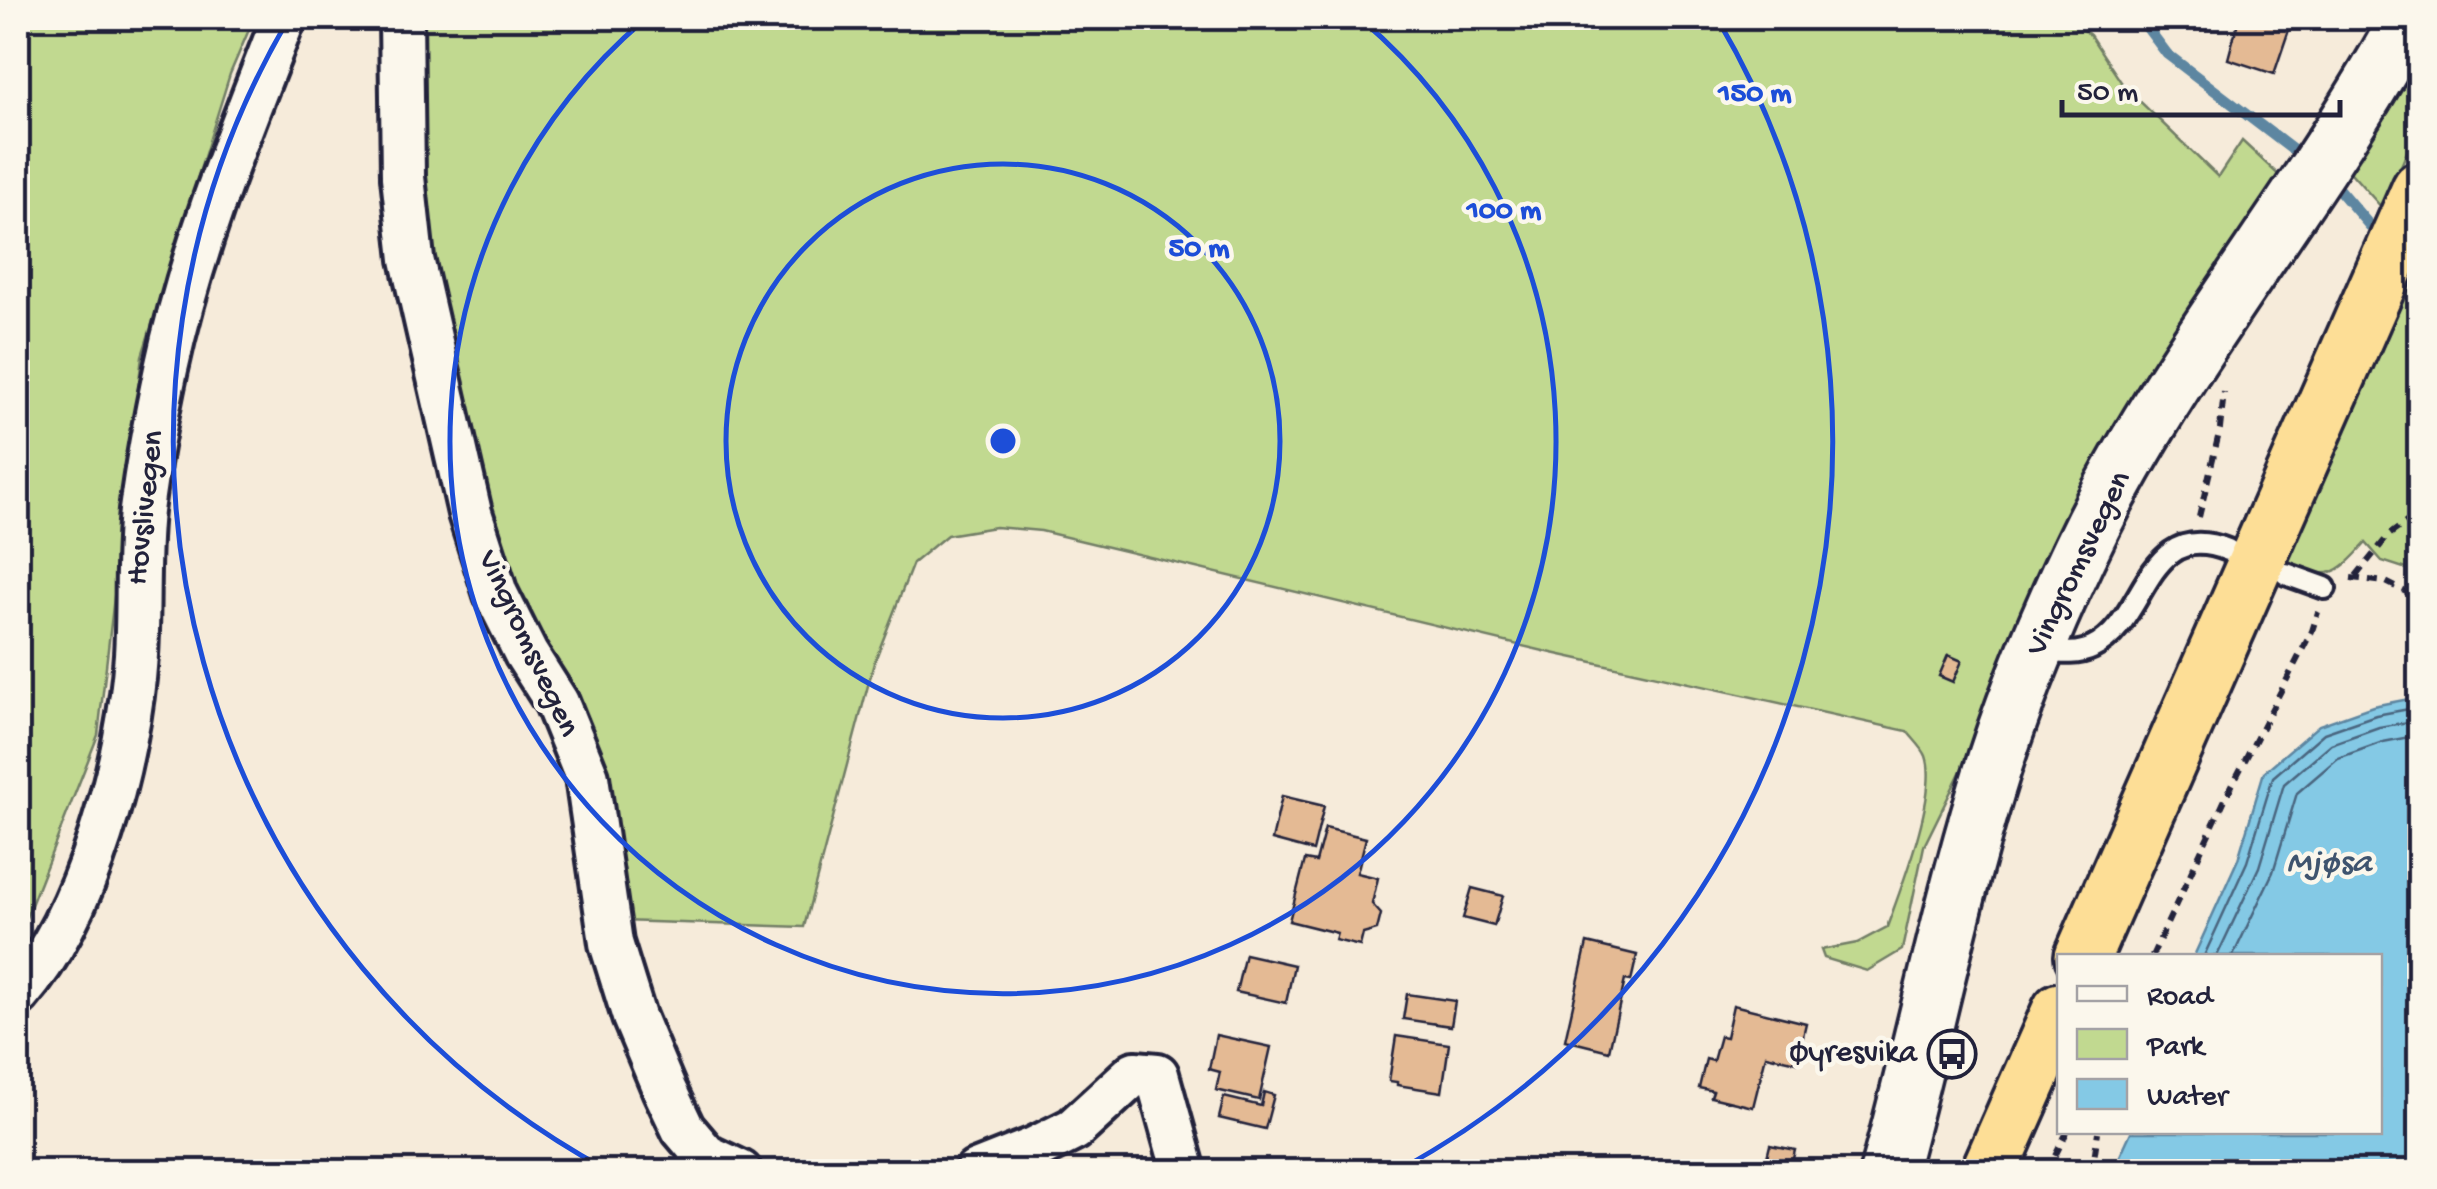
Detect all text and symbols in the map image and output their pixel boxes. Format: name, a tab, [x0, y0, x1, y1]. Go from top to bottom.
scale bar	[2062, 55, 2340, 117]
text: 50 m	[2077, 77, 2138, 112]
text: 150 m	[1717, 78, 1792, 113]
text: 100 m	[1466, 195, 1542, 230]
text: 50 m	[1168, 233, 1230, 268]
centre of rings	[985, 423, 1021, 459]
street label: Hovslivegen	[120, 429, 174, 587]
street label: Vingromsvegen	[2018, 465, 2141, 664]
street label: Vingromsvegen	[467, 544, 587, 743]
water label: Mjøsa	[2287, 844, 2374, 885]
legend	[2057, 954, 2382, 1134]
text: Road	[2147, 981, 2215, 1016]
bus stop icon: Øyresvika	[1926, 1028, 1978, 1080]
text: Park	[2146, 1031, 2207, 1066]
place label: Øyresvika	[1789, 1035, 1918, 1073]
text: Water	[2147, 1081, 2230, 1116]

